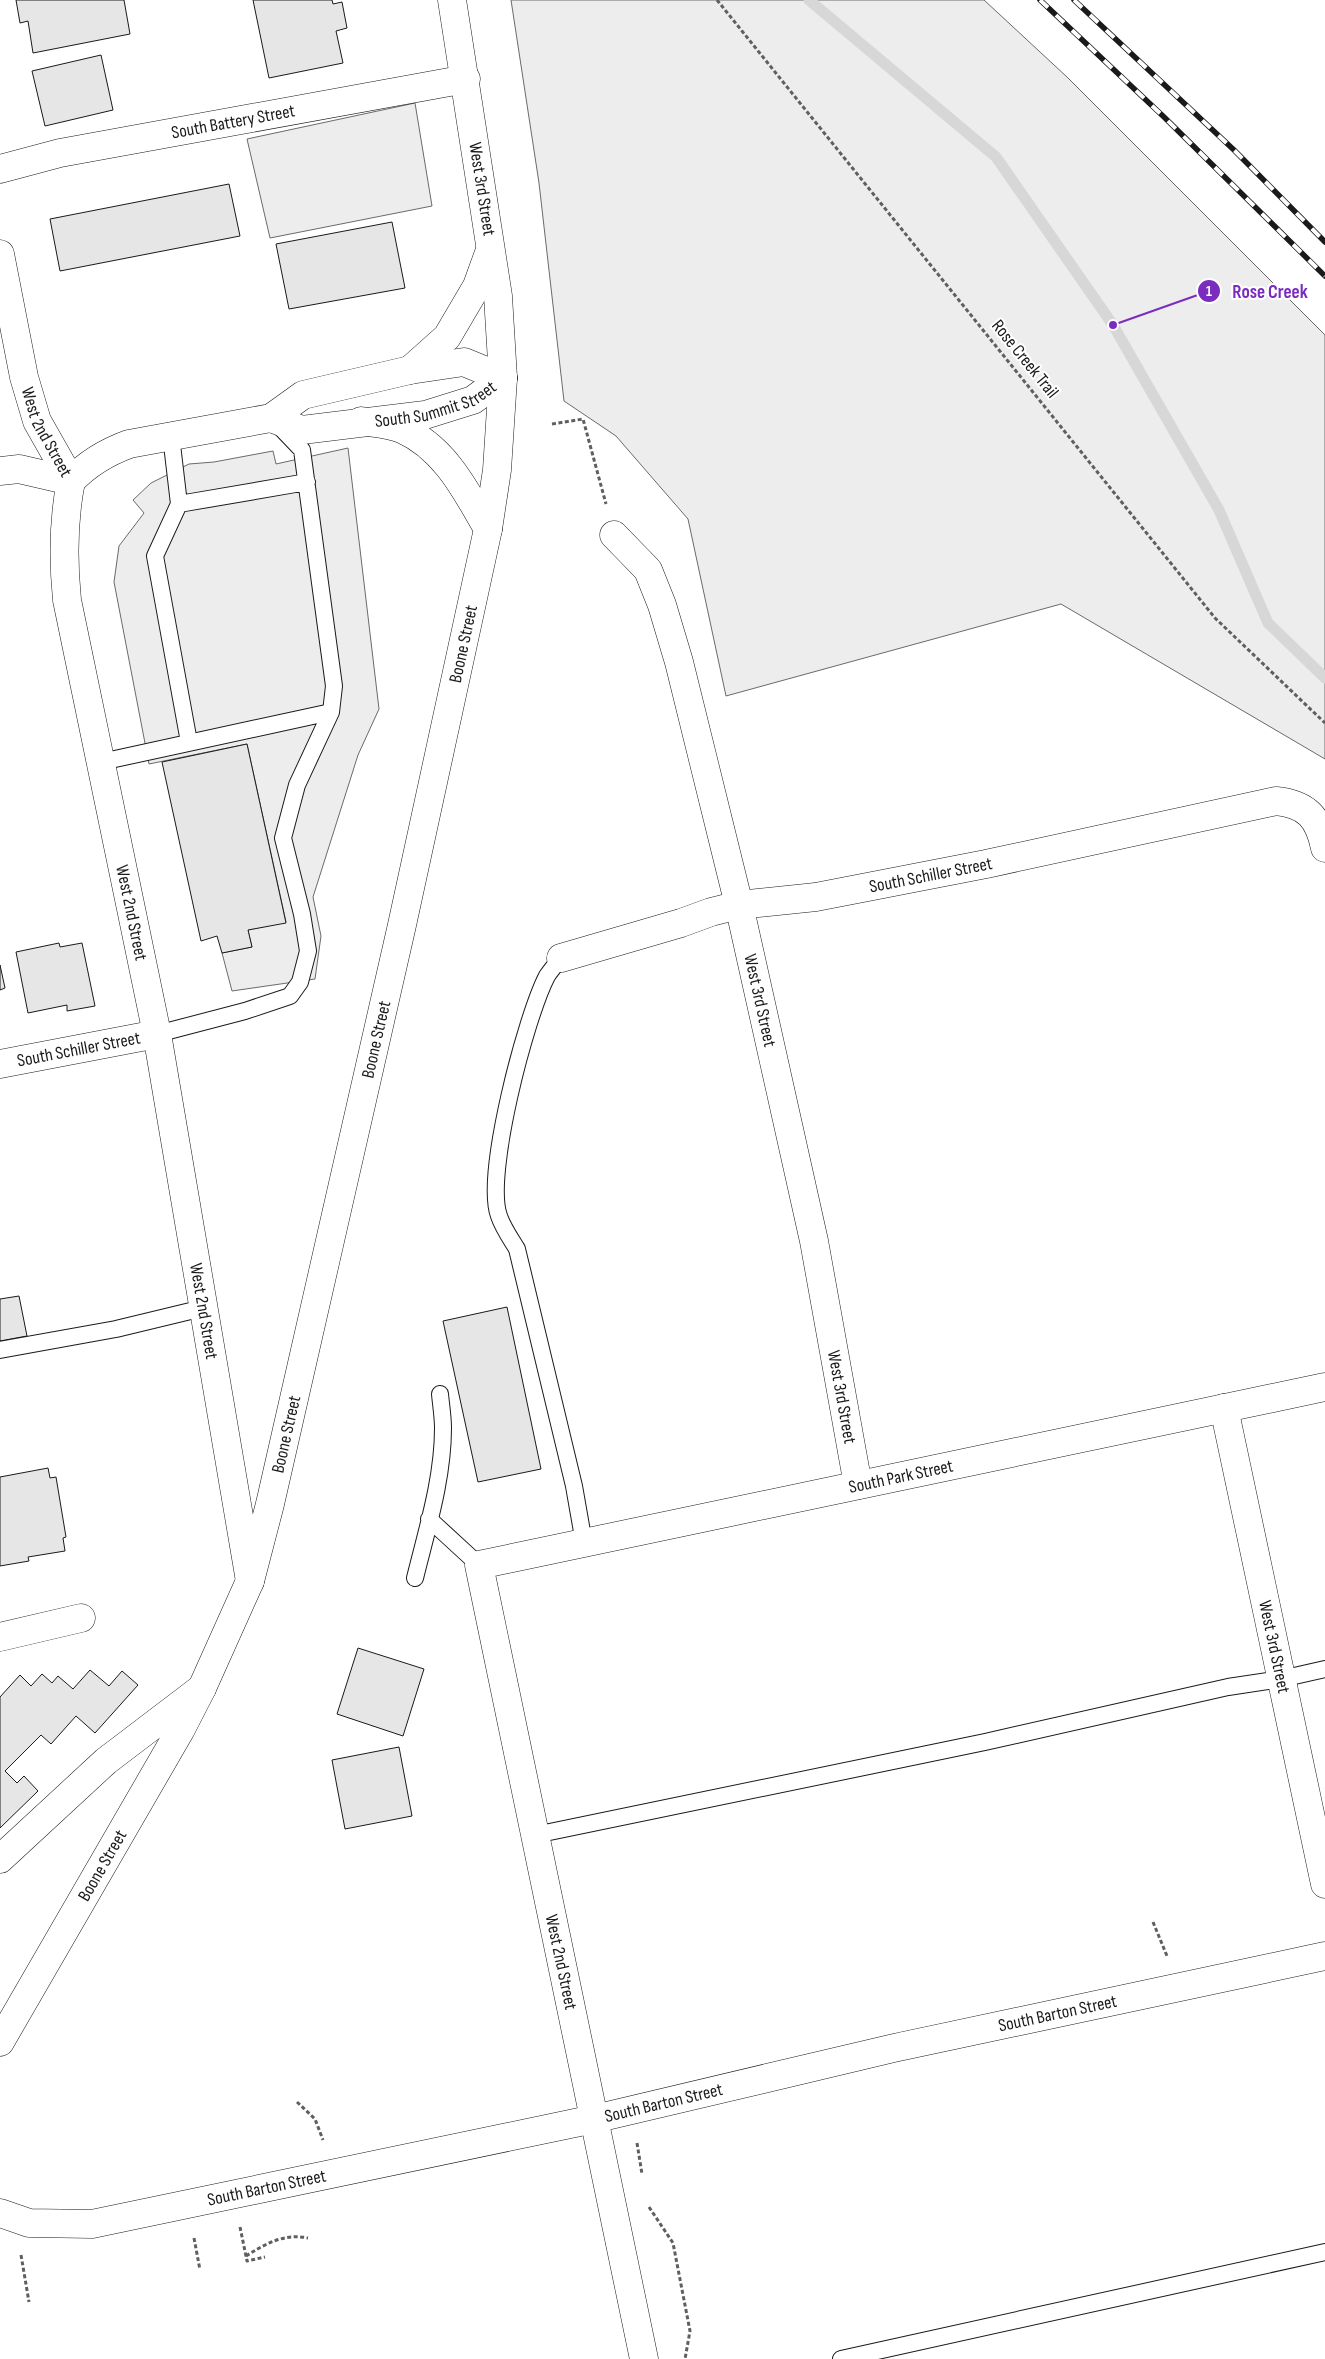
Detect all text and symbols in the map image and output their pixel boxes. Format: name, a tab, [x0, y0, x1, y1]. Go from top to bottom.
street label: South Battery Street	[170, 100, 297, 143]
street label: West 3rd Street	[464, 141, 500, 238]
callout: Rose Creek	[1197, 274, 1317, 308]
text: Rose Creek	[1232, 281, 1308, 304]
text: 1	[1206, 282, 1212, 301]
street label: Rose Creek Trail	[987, 316, 1063, 402]
street label: South Summit Street	[373, 376, 501, 432]
street label: West 2nd Street	[17, 385, 77, 481]
street label: Boone Street	[444, 603, 482, 685]
street label: South Schiller Street	[867, 852, 995, 897]
street label: West 2nd Street	[112, 863, 152, 963]
street label: West 3rd Street	[740, 952, 781, 1049]
street label: Boone Street	[357, 998, 395, 1080]
street label: South Schiller Street	[15, 1027, 142, 1071]
street label: West 2nd Street	[186, 1262, 223, 1361]
street label: West 3rd Street	[823, 1349, 861, 1446]
street label: Boone Street	[267, 1393, 305, 1475]
street label: South Park Street	[847, 1455, 955, 1497]
street label: West 3rd Street	[1255, 1598, 1295, 1696]
street label: Boone Street	[73, 1826, 131, 1905]
street label: West 2nd Street	[541, 1912, 581, 2012]
street label: South Barton Street	[996, 1990, 1119, 2036]
street label: South Barton Street	[602, 2078, 725, 2127]
street label: South Barton Street	[205, 2165, 328, 2210]

